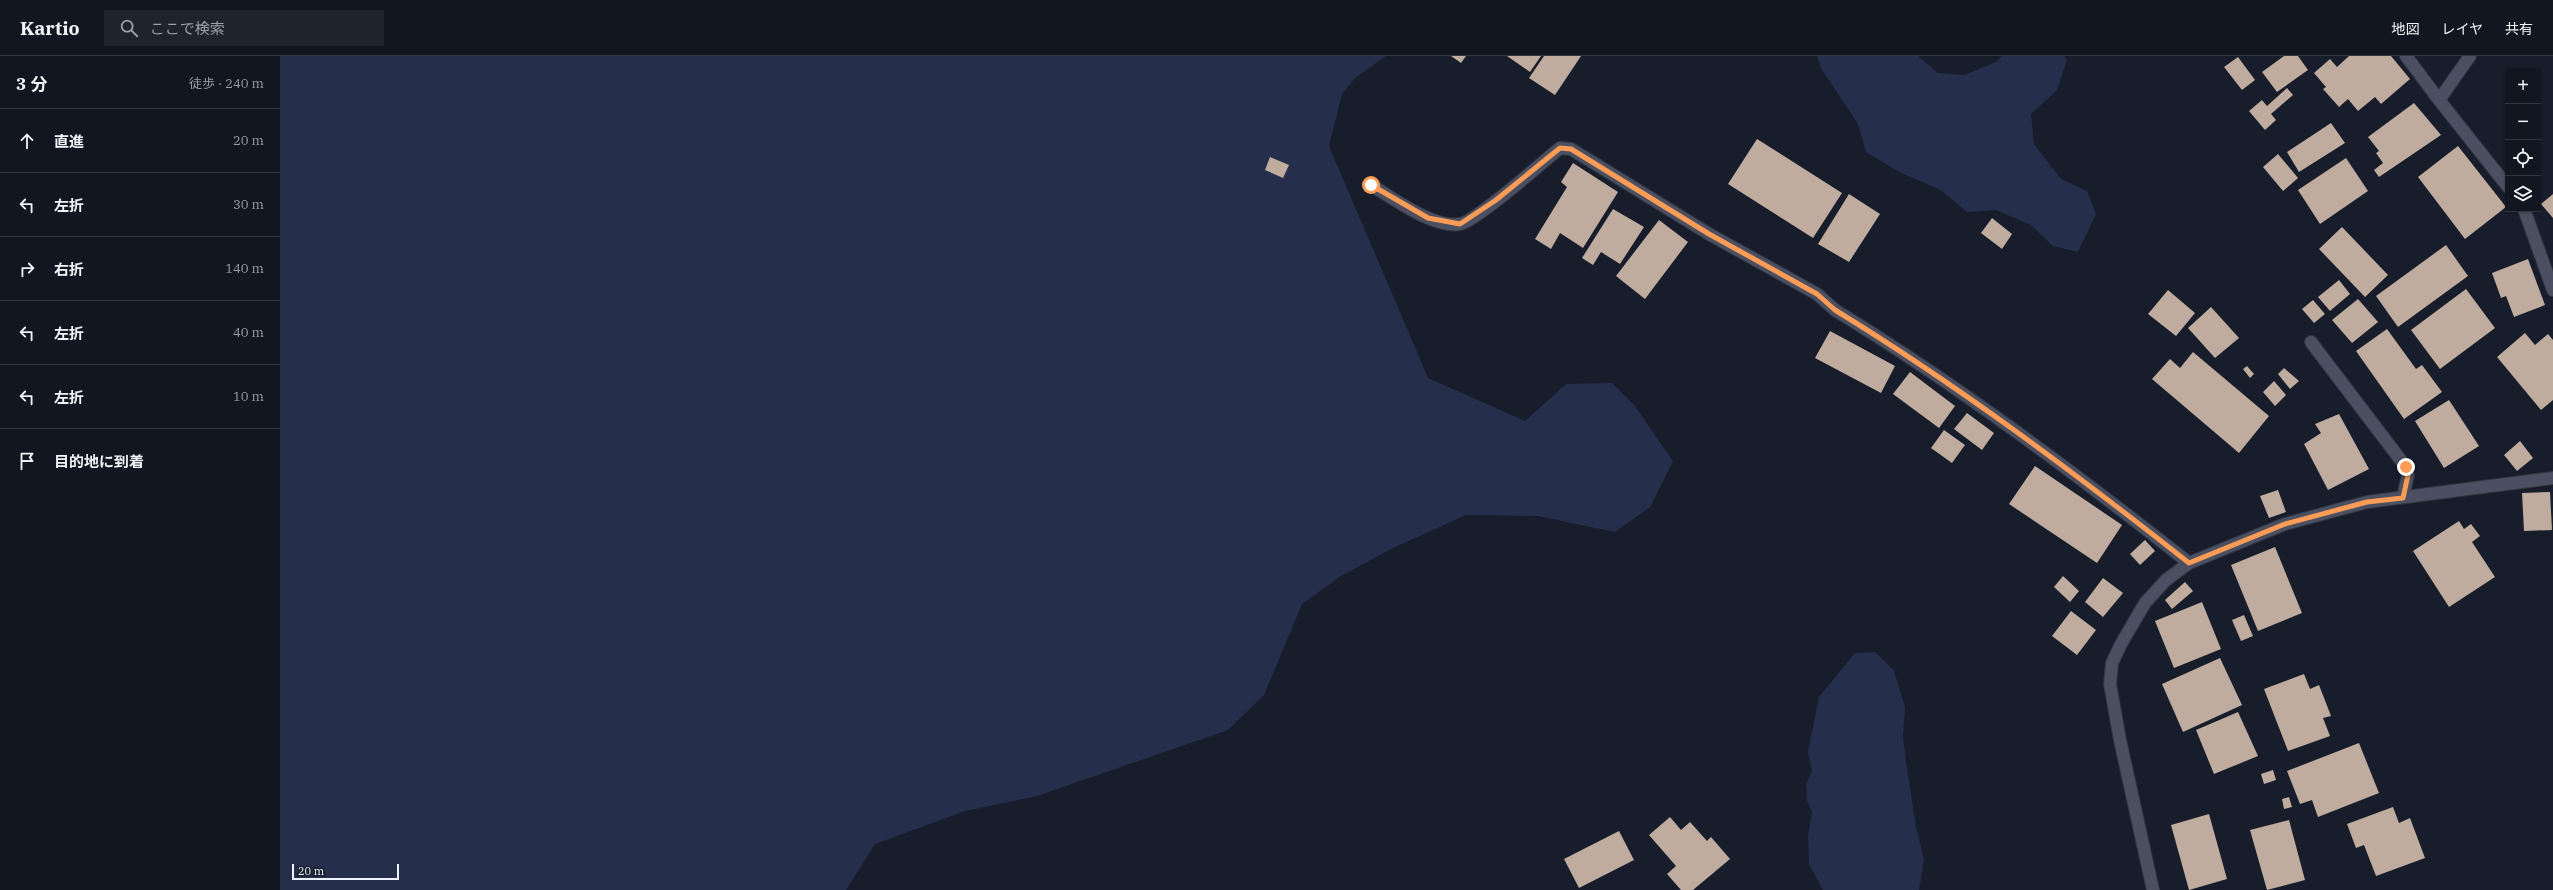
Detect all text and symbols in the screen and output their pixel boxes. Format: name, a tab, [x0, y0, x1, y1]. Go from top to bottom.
search box	[104, 10, 384, 46]
text: Kartio	[20, 16, 80, 40]
icon: search	[118, 17, 140, 39]
text: ここで検索	[150, 19, 225, 38]
text: 地図	[2391, 20, 2419, 38]
text: レイヤ	[2441, 20, 2483, 38]
text: 共有	[2505, 20, 2533, 38]
map controls	[2505, 68, 2541, 212]
button: +	[2505, 68, 2541, 104]
text: 3 分	[16, 73, 47, 95]
text: 徒歩 · 240 m	[189, 75, 264, 92]
button: −	[2505, 104, 2541, 140]
icon: ahead	[16, 130, 38, 152]
text: 直進	[54, 132, 84, 151]
text: 20 m	[233, 132, 264, 149]
button: locate	[2505, 140, 2541, 176]
route start	[1362, 176, 1380, 194]
button: layers	[2505, 176, 2541, 212]
icon: left	[16, 194, 38, 216]
text: 左折	[54, 196, 84, 215]
text: 30 m	[233, 196, 264, 213]
icon: right	[16, 258, 38, 280]
text: 右折	[54, 260, 84, 279]
text: 140 m	[225, 260, 264, 277]
icon: left	[16, 322, 38, 344]
text: 左折	[54, 324, 84, 343]
text: 40 m	[233, 324, 264, 341]
icon: left	[16, 386, 38, 408]
text: 左折	[54, 388, 84, 407]
text: 10 m	[233, 388, 264, 405]
icon: arrive	[16, 450, 38, 472]
text: 目的地に到着	[54, 452, 144, 471]
route end	[2397, 458, 2415, 476]
scale bar	[292, 862, 399, 881]
text: 20 m	[298, 864, 324, 878]

